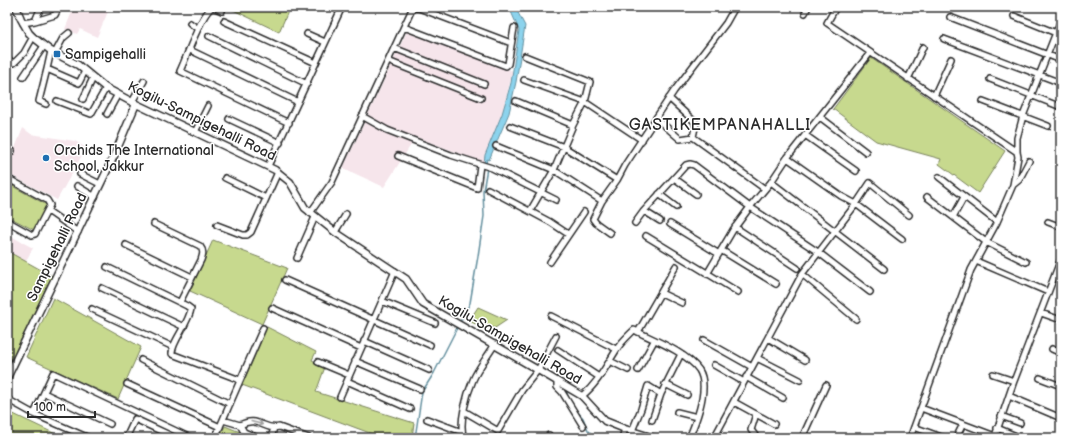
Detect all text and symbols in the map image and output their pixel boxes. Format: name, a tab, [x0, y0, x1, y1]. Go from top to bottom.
place label: Sampigehalli	[65, 46, 146, 63]
marker: Sampigehalli	[52, 49, 62, 59]
street label: Kogilu-Sampigehalli Road	[125, 78, 279, 164]
district label: GASTIKEMPANAHALLI	[629, 116, 811, 135]
place label: Orchids The International School, Jakkur	[54, 142, 214, 175]
marker: Orchids The International School, Jakkur	[41, 153, 51, 163]
street label: Sampigehalli Road	[23, 190, 91, 304]
street label: Kogilu-Sampigehalli Road	[435, 292, 585, 388]
scale bar	[28, 393, 95, 419]
text: 100 m	[34, 400, 66, 415]
one-way arrow	[250, 420, 263, 427]

